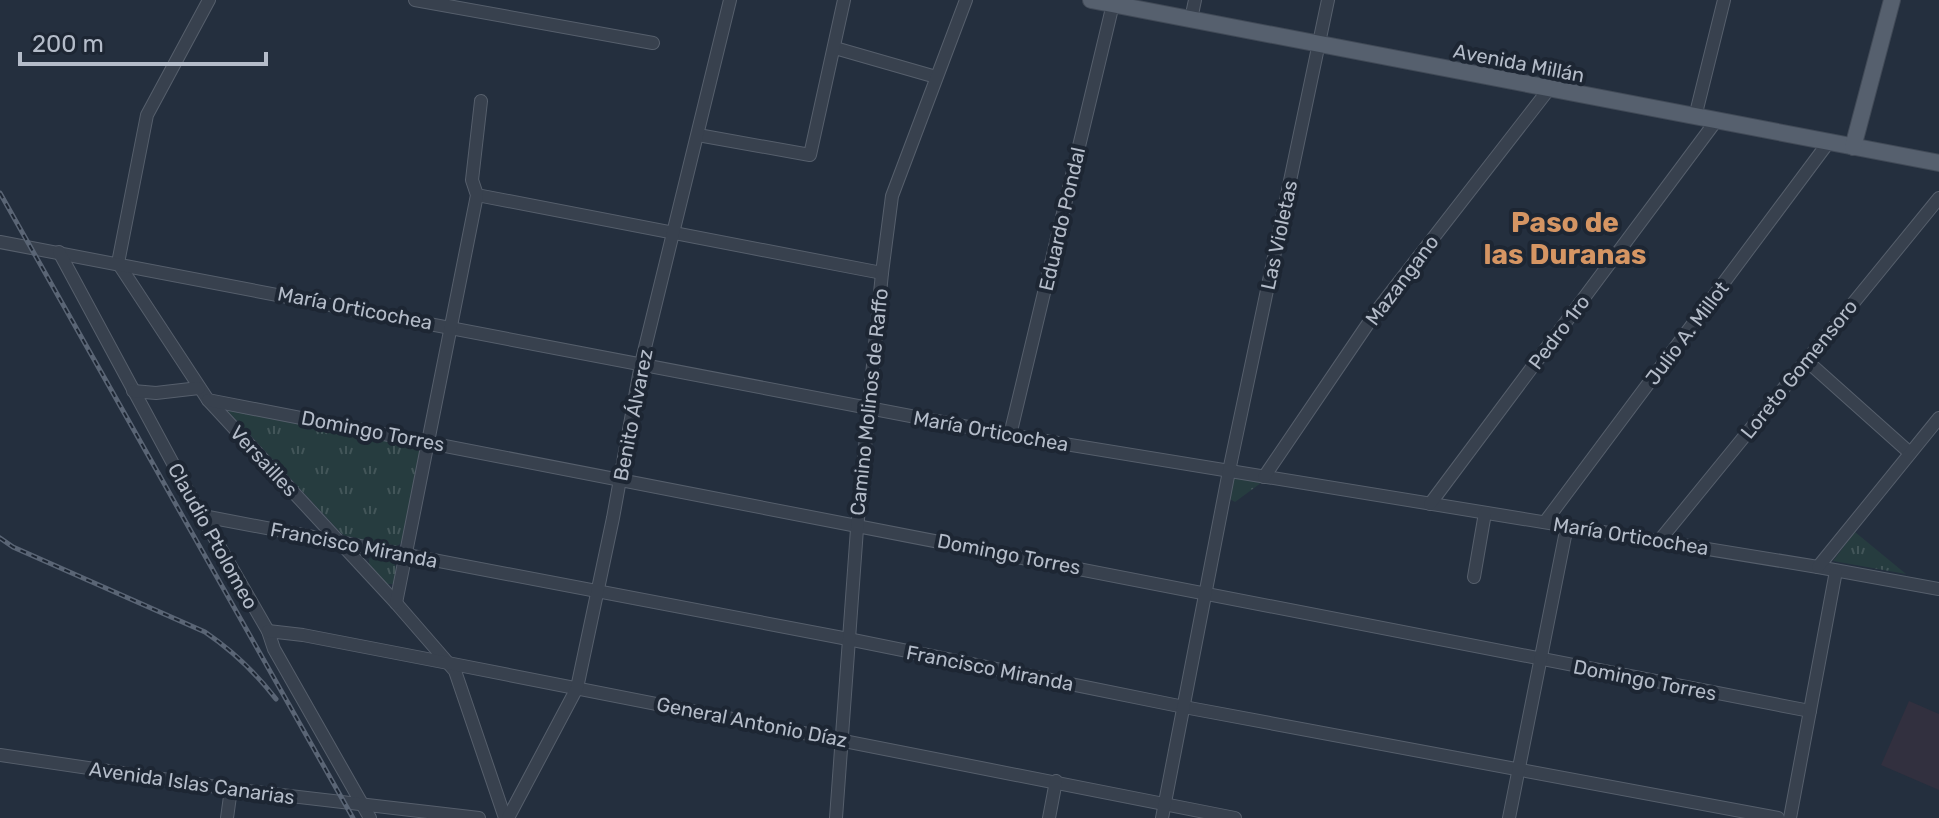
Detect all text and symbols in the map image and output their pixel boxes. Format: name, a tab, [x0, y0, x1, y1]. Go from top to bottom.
scale bar	[20, 16, 266, 66]
text: 200 m	[32, 30, 104, 58]
street label: Avenida Millán	[1451, 39, 1587, 87]
street label: Eduardo Pondal	[1034, 145, 1090, 293]
street label: Las Violetas	[1256, 178, 1302, 292]
district label: Paso de las Duranas	[1484, 206, 1646, 271]
street label: Mazangano	[1360, 230, 1444, 330]
street label: Julio A. Millot	[1640, 276, 1734, 389]
street label: María Orticochea	[276, 281, 434, 335]
street label: Camino Molinos de Raffo	[845, 287, 893, 517]
street label: Pedro 1ro	[1523, 290, 1595, 374]
street label: Loreto Gomensoro	[1736, 295, 1862, 443]
street label: Benito Álvarez	[608, 347, 658, 483]
street label: Domingo Torres	[299, 405, 447, 457]
street label: María Orticochea	[912, 406, 1070, 456]
street label: Versailles	[225, 421, 303, 501]
street label: Claudio Ptolomeo	[163, 459, 263, 613]
street label: María Orticochea	[1552, 512, 1710, 560]
street label: Francisco Miranda	[268, 517, 440, 573]
street label: Domingo Torres	[935, 528, 1083, 580]
street label: Francisco Miranda	[904, 640, 1076, 696]
street label: Domingo Torres	[1571, 654, 1719, 706]
street label: General Antonio Díaz	[655, 692, 849, 752]
street label: Avenida Islas Canarias	[88, 757, 296, 809]

